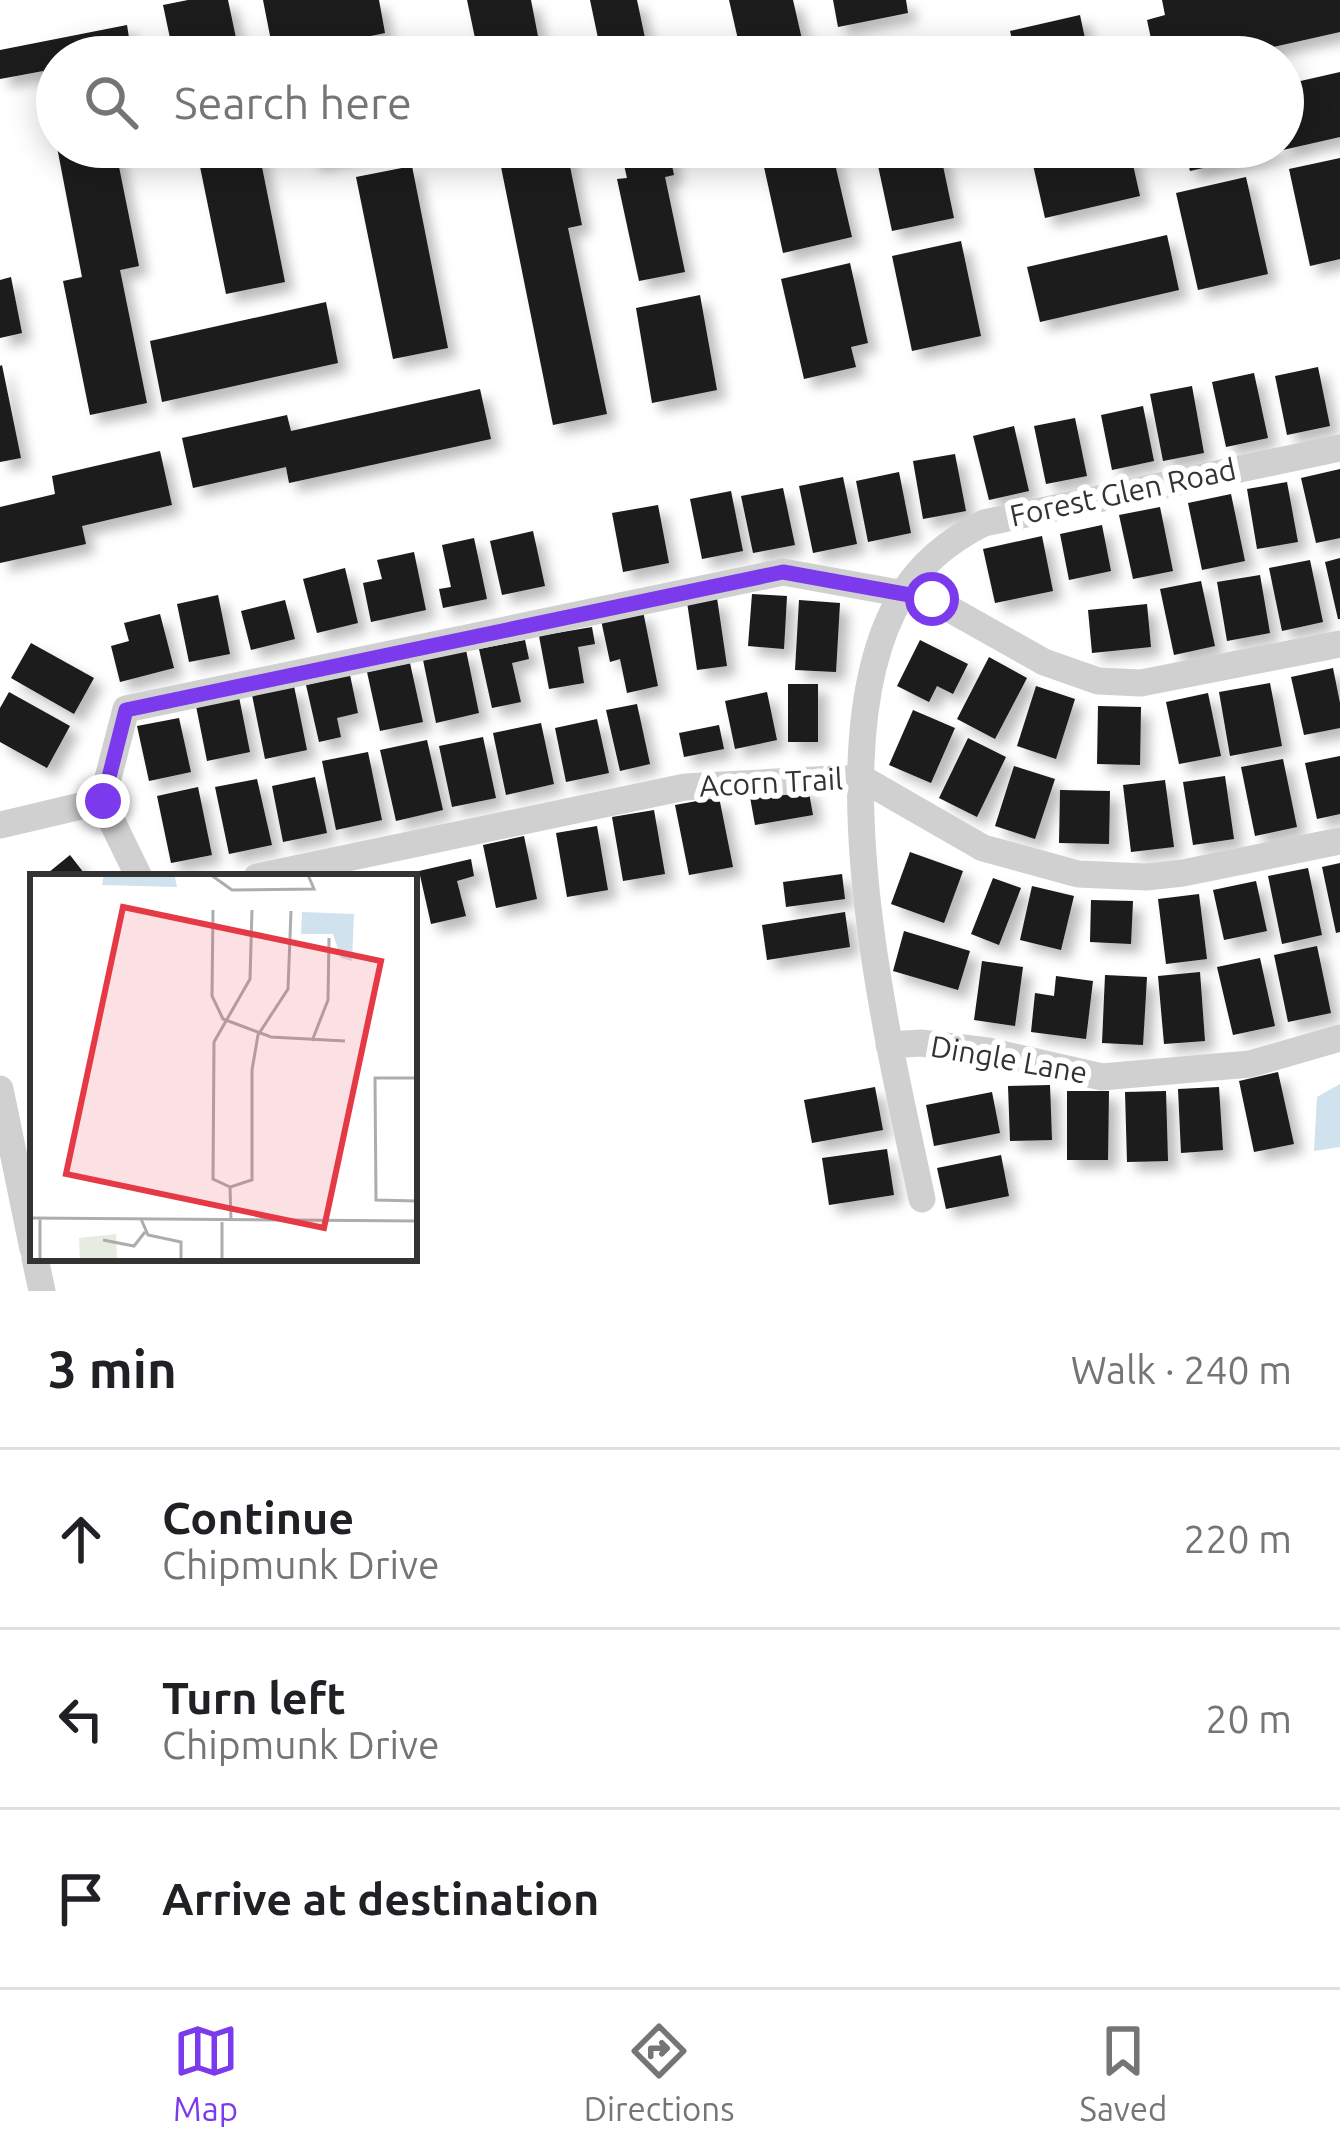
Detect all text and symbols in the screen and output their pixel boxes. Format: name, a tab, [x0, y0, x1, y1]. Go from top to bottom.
search box	[36, 36, 1304, 168]
icon: search	[78, 69, 144, 135]
text: Search here	[174, 77, 412, 128]
street label: Forest Glen Road	[1007, 451, 1239, 533]
route start	[905, 572, 959, 626]
street label: Acorn Trail	[698, 761, 844, 803]
route end	[76, 774, 130, 828]
inset map	[30, 874, 417, 1261]
street label: Dingle Lane	[928, 1029, 1090, 1090]
text: 3 min	[48, 1340, 177, 1398]
text: Walk · 240 m	[1071, 1348, 1292, 1391]
text: Continue	[162, 1492, 354, 1543]
icon: ahead	[48, 1506, 114, 1572]
text: 220 m	[1183, 1517, 1292, 1560]
text: Chipmunk Drive	[162, 1543, 440, 1586]
text: Turn left	[162, 1672, 346, 1723]
icon: left	[48, 1686, 114, 1752]
text: 20 m	[1205, 1697, 1292, 1740]
text: Chipmunk Drive	[162, 1723, 440, 1766]
icon: arrive	[48, 1866, 114, 1932]
text: Arrive at destination	[162, 1873, 599, 1924]
tab: Map	[173, 2018, 239, 2127]
tab: Directions	[584, 2018, 734, 2127]
tab: Saved	[1080, 2018, 1167, 2127]

